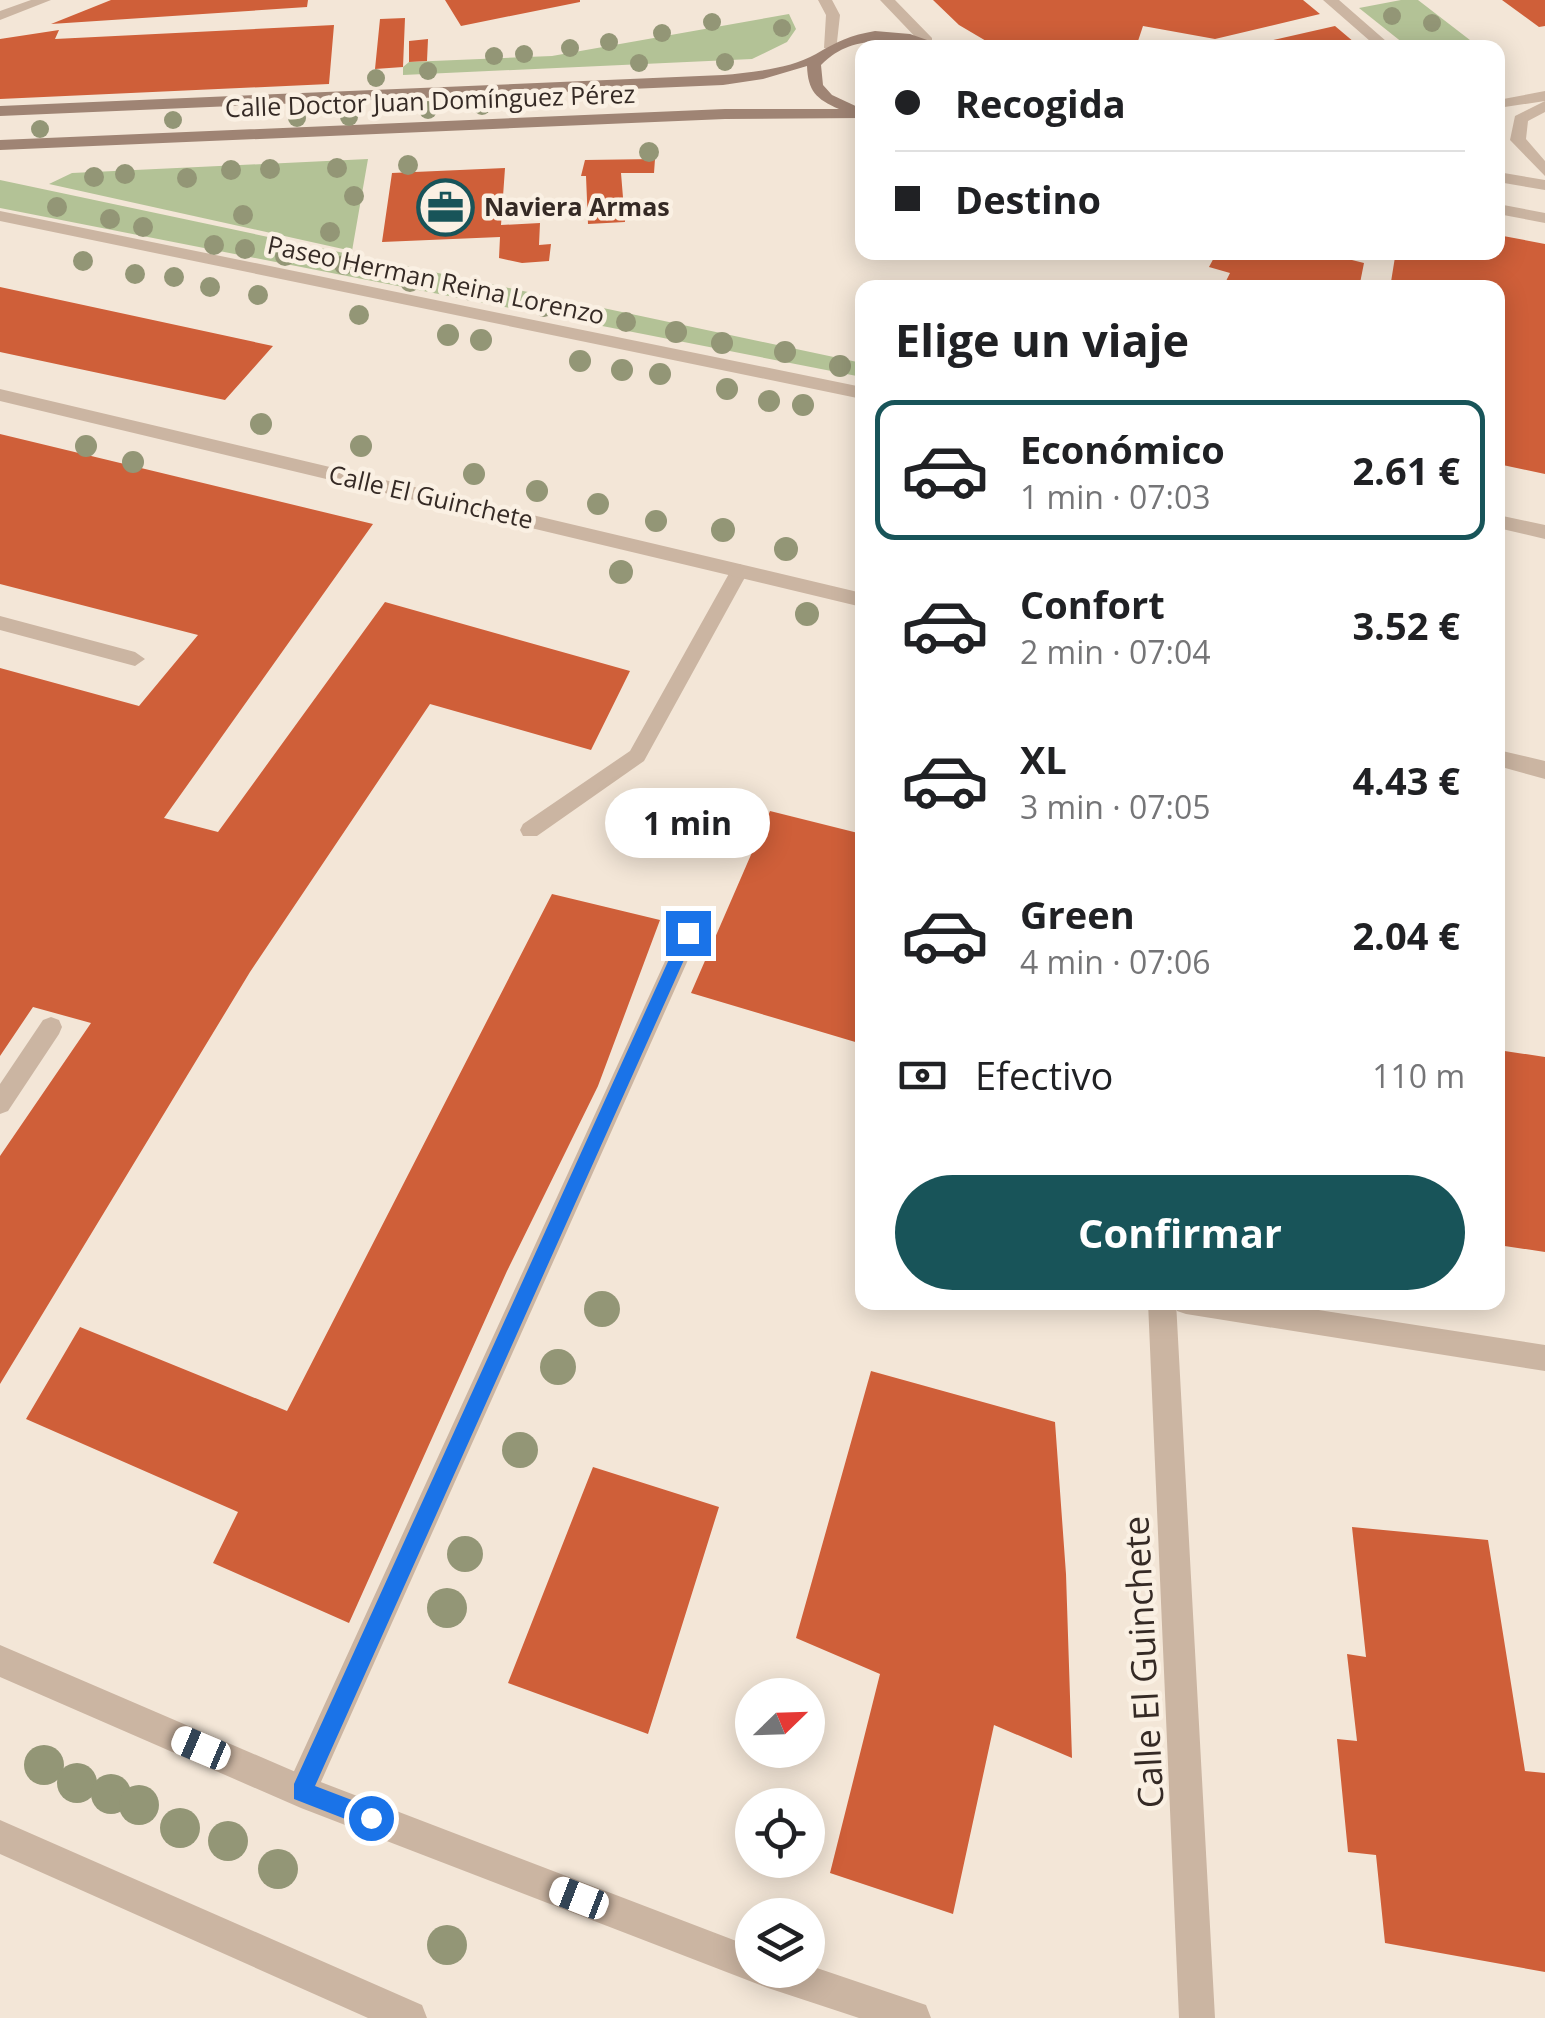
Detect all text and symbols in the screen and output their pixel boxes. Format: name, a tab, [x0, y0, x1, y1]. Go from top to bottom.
street label: Calle Doctor Juan Domínguez Pérez	[224, 76, 636, 124]
text: Recogida	[955, 77, 1126, 129]
text: Destino	[955, 173, 1101, 225]
office icon: Naviera Armas	[415, 177, 475, 237]
place label: Naviera Armas	[484, 189, 670, 223]
street label: Paseo Herman Reina Lorenzo	[264, 227, 608, 331]
text: Elige un viaje	[895, 309, 1189, 370]
text: Económico	[1020, 423, 1225, 475]
icon: car	[900, 425, 990, 515]
text: 2.61 €	[1352, 444, 1460, 496]
street label: Calle El Guinchete	[326, 456, 537, 536]
text: 1 min · 07:03	[1020, 475, 1211, 518]
text: Confort	[1020, 578, 1165, 630]
icon: car	[900, 580, 990, 670]
text: 3.52 €	[1352, 599, 1460, 651]
text: 2 min · 07:04	[1020, 630, 1211, 673]
text: XL	[1020, 733, 1067, 785]
icon: car	[900, 735, 990, 825]
text: 4.43 €	[1352, 754, 1460, 806]
text: 3 min · 07:05	[1020, 785, 1211, 828]
callout: 1 min	[606, 788, 770, 858]
text: 1 min	[643, 801, 732, 844]
text: Green	[1020, 888, 1135, 940]
icon: car	[900, 890, 990, 980]
text: 2.04 €	[1352, 909, 1460, 961]
route end	[666, 911, 711, 956]
text: 4 min · 07:06	[1020, 940, 1211, 983]
icon: cash	[895, 1048, 950, 1103]
text: Efectivo	[975, 1049, 1113, 1101]
text: 110 m	[1372, 1054, 1465, 1097]
button: Confirmar	[895, 1175, 1465, 1290]
street label: Calle El Guinchete	[1111, 1515, 1174, 1809]
north arrow	[735, 1678, 825, 1768]
map controls	[735, 1678, 825, 1988]
car	[168, 1722, 234, 1774]
button: locate	[735, 1788, 825, 1878]
route start	[349, 1796, 394, 1841]
car	[546, 1873, 612, 1923]
button: layers	[735, 1898, 825, 1988]

